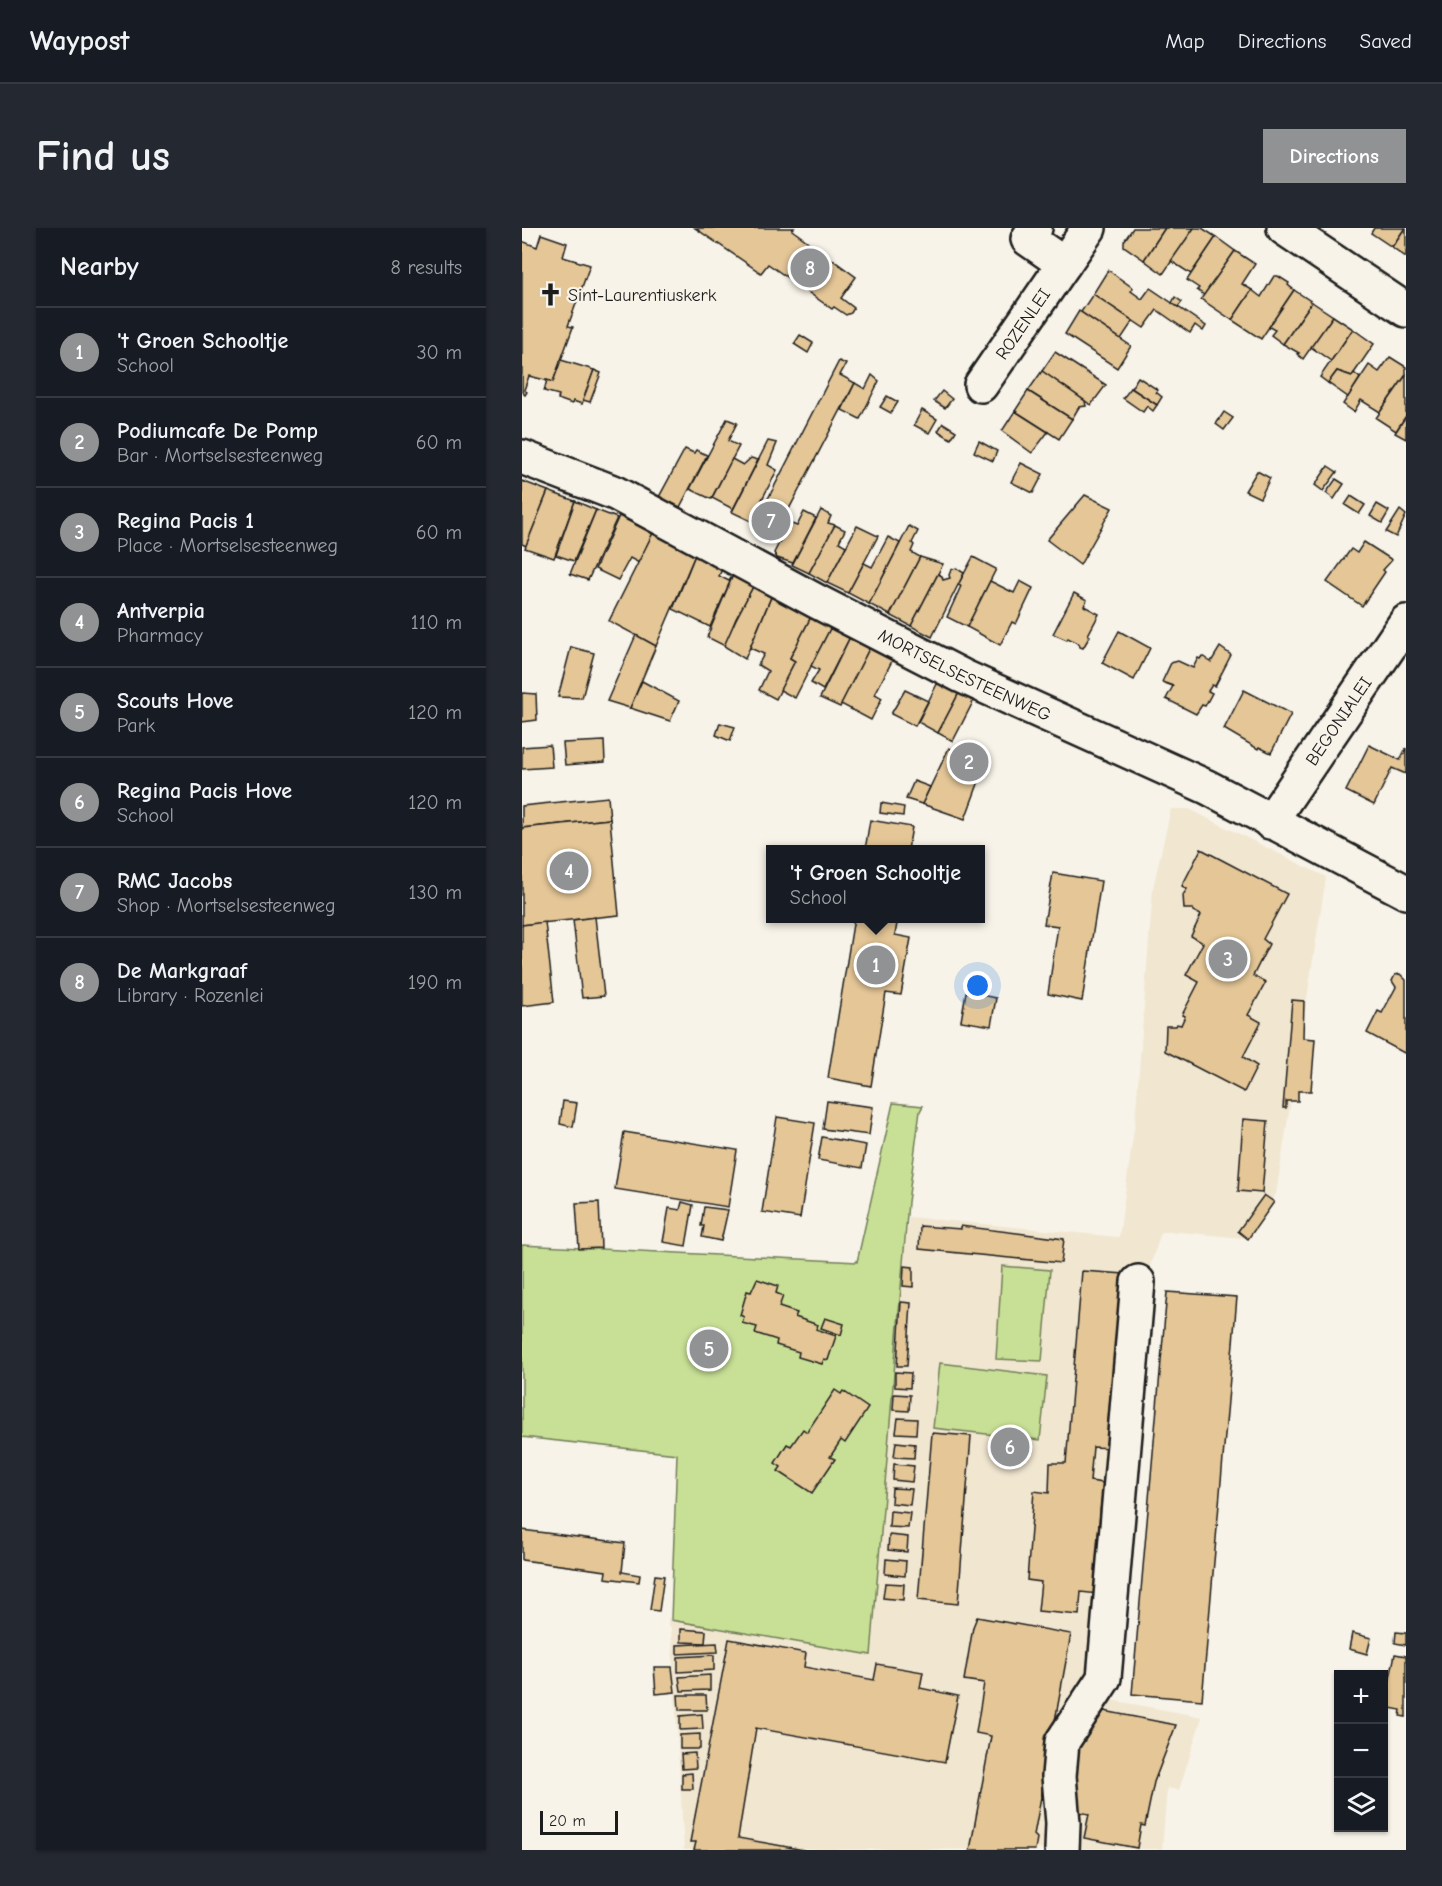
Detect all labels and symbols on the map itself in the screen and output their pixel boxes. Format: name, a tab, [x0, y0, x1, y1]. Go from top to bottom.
pin: 8	[790, 246, 830, 291]
church icon: Sint-Laurentiuskerk	[537, 282, 563, 308]
place label: Sint-Laurentiuskerk	[568, 285, 717, 306]
street label: ROZENLEI	[991, 285, 1055, 364]
pin: 7	[752, 498, 790, 544]
street label: MORTSELSESTEENWEG	[874, 625, 1054, 726]
street label: BEGONIALEI	[1301, 673, 1377, 770]
pin: 2	[950, 740, 988, 784]
pin: 4	[550, 848, 588, 894]
pin: 3	[1208, 936, 1248, 982]
pin: 1	[856, 942, 896, 988]
your location	[963, 971, 992, 1000]
pin: 5	[690, 1326, 729, 1372]
pin: 6	[990, 1424, 1030, 1470]
scale bar	[540, 1808, 618, 1836]

